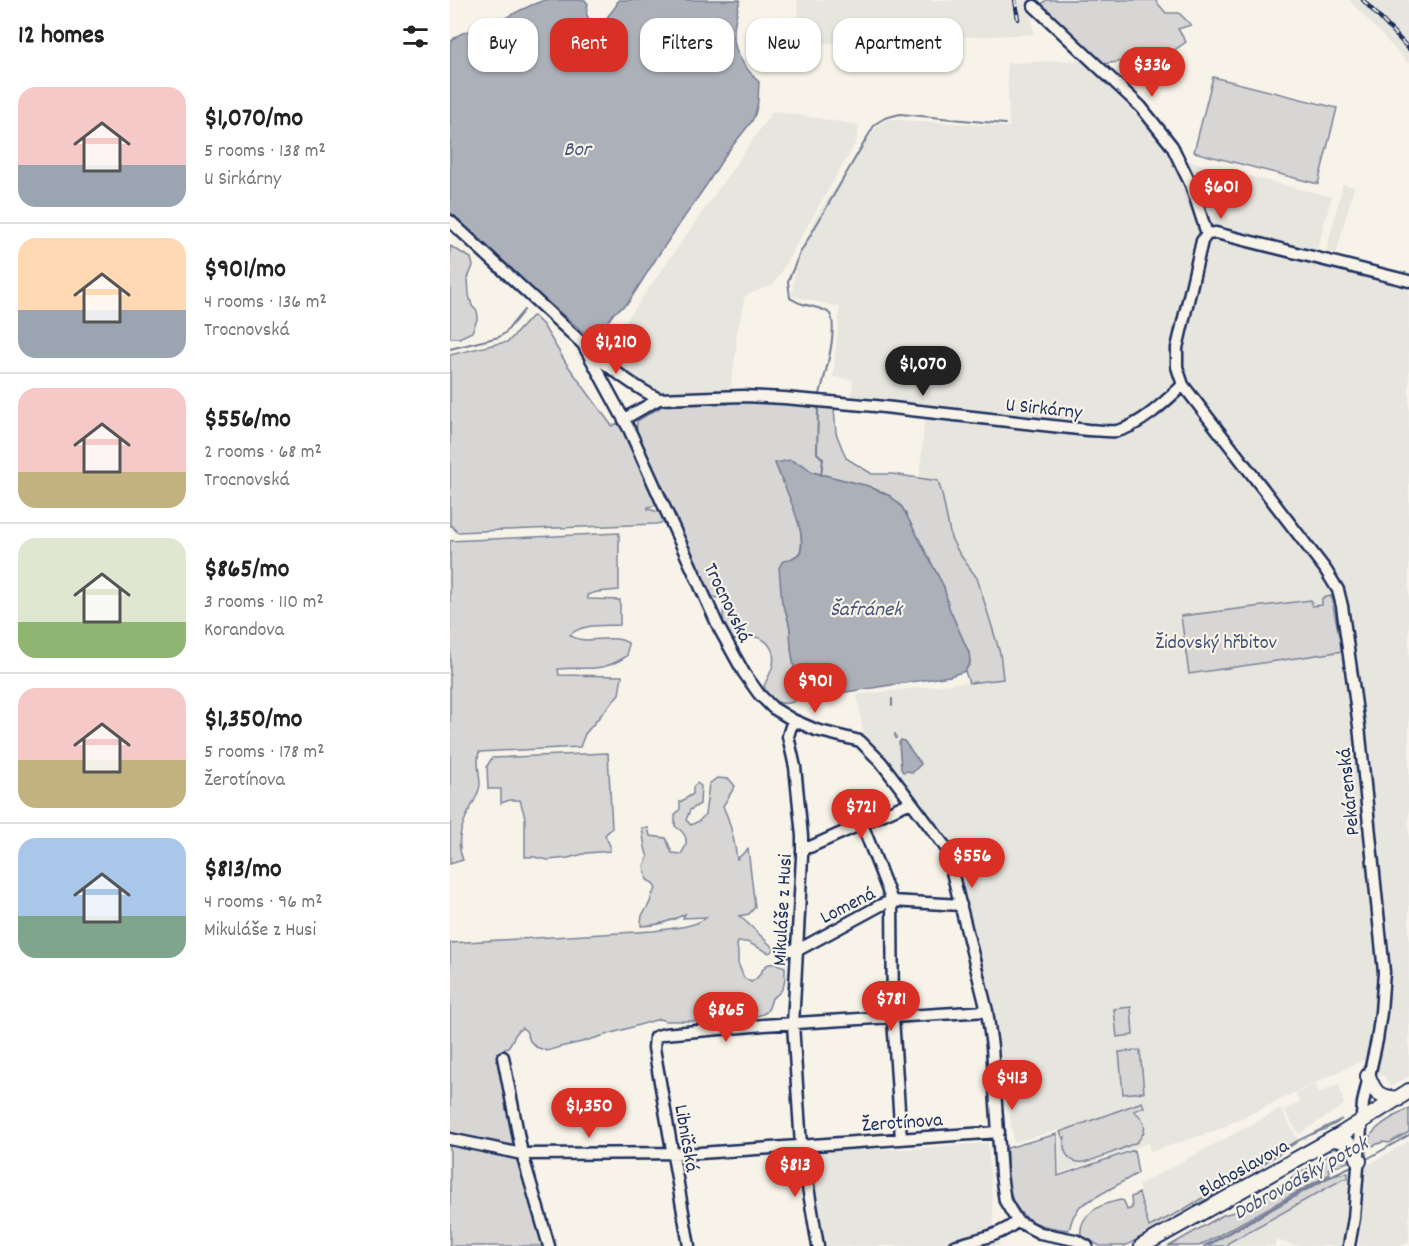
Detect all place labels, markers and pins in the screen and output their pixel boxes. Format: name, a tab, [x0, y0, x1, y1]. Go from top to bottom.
pin: $336	[1116, 47, 1188, 98]
pin: $601	[1185, 169, 1257, 220]
pin: $1,210	[567, 324, 665, 375]
pin: $1,070	[874, 346, 972, 397]
pin: $901	[779, 663, 851, 714]
pin: $721	[825, 789, 897, 840]
pin: $556	[936, 838, 1008, 889]
pin: $781	[855, 981, 927, 1032]
pin: $865	[690, 992, 762, 1043]
pin: $413	[976, 1060, 1048, 1111]
pin: $1,350	[540, 1088, 638, 1139]
pin: $813	[759, 1147, 831, 1198]

